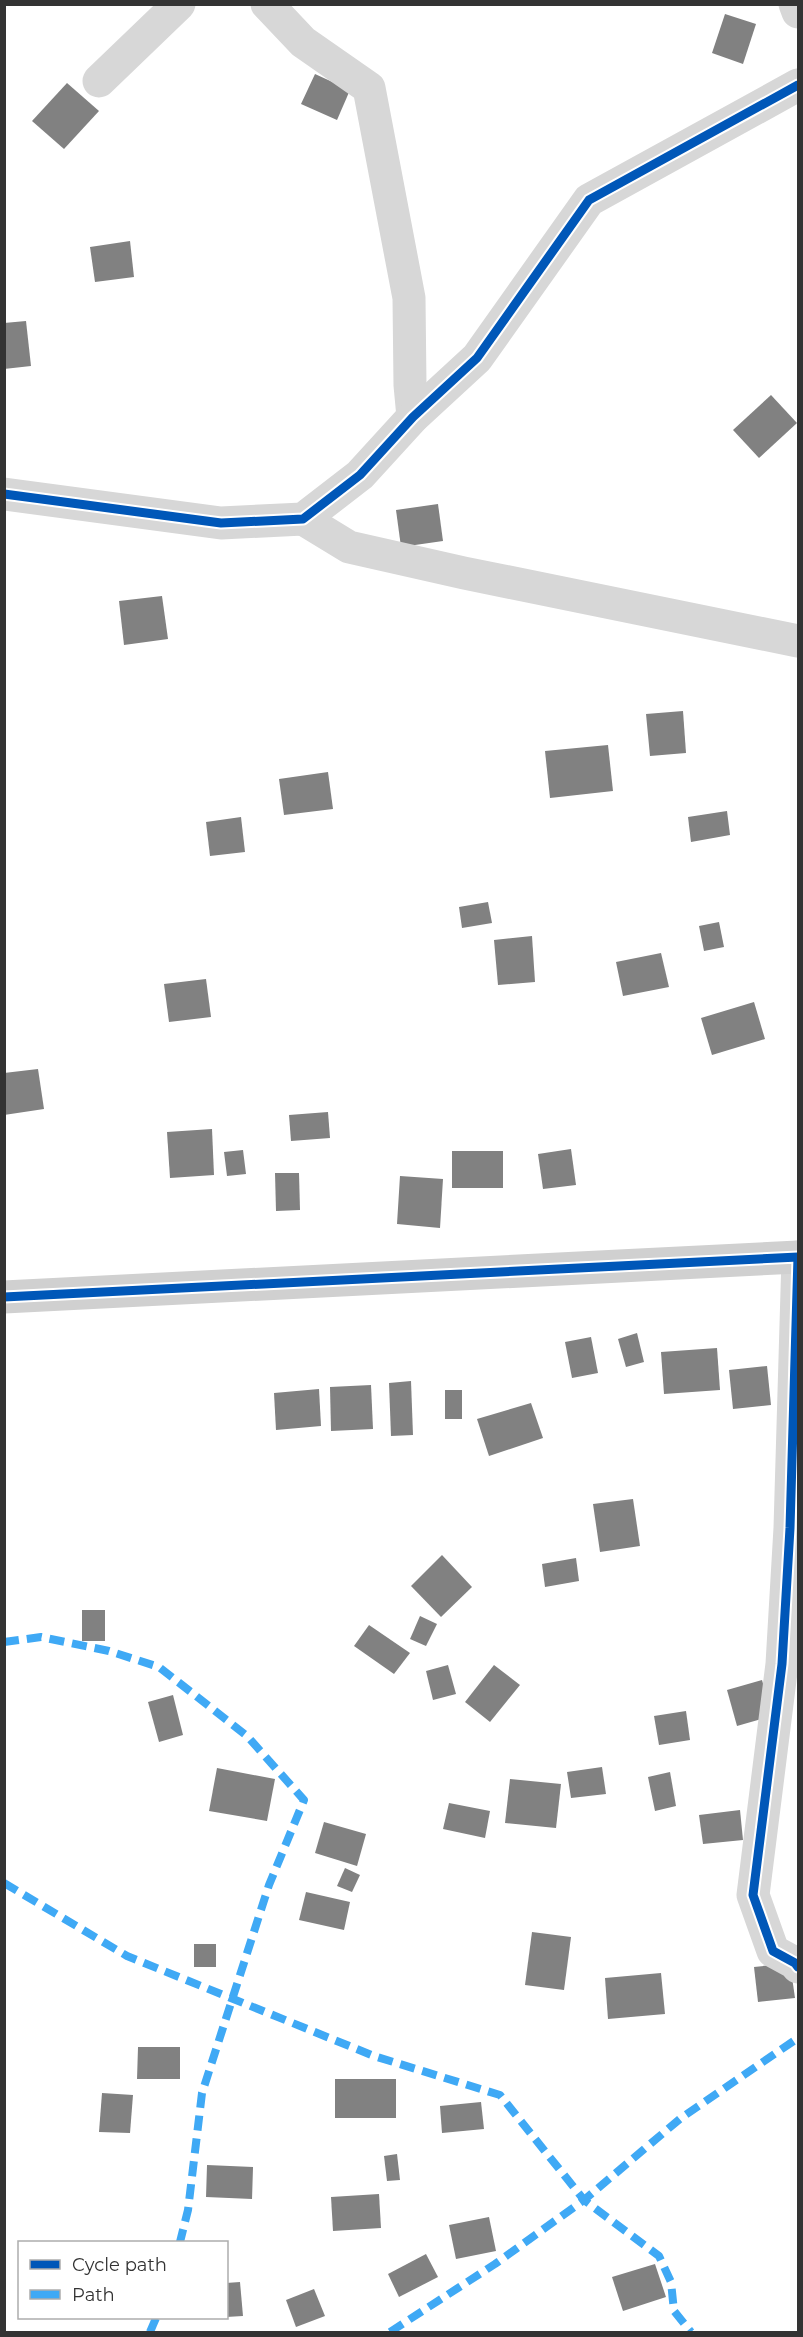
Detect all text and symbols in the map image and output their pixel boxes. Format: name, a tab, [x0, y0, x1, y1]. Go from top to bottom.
legend	[18, 2241, 228, 2319]
text: Cycle path	[72, 2254, 167, 2276]
text: Path	[72, 2284, 115, 2306]

